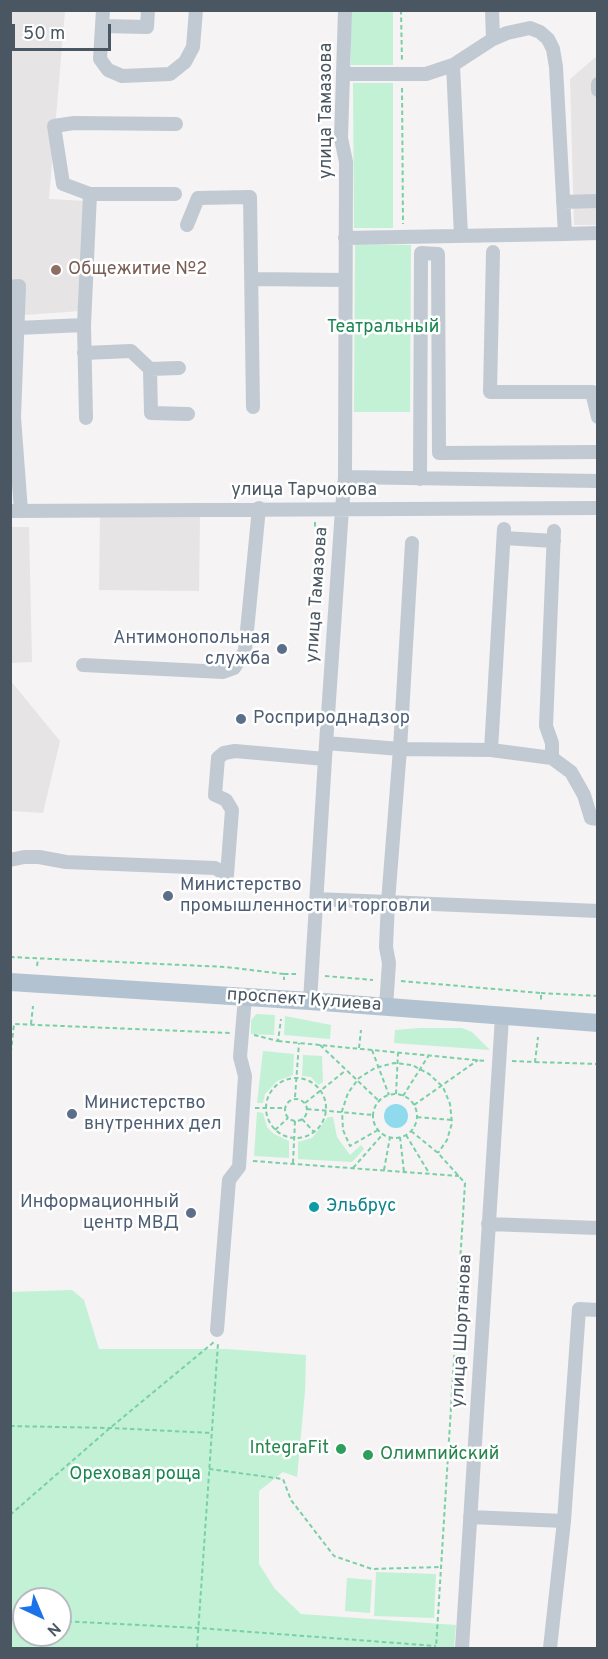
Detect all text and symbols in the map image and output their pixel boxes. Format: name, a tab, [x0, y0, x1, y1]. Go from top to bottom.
scale bar	[15, 12, 114, 50]
text: 50 m	[23, 23, 65, 46]
street label: улица Тамазова	[316, 43, 338, 179]
place label: Общежитие №2	[68, 259, 207, 281]
marker: Общежитие №2	[49, 263, 63, 277]
park label: Театральный	[327, 317, 439, 339]
street label: улица Тарчокова	[231, 480, 377, 502]
street label: улица Тамазова	[302, 526, 334, 664]
place label: Антимонопольная служба	[113, 628, 270, 670]
marker: Антимонопольная служба	[275, 642, 289, 656]
place label: Росприроднадзор	[253, 708, 410, 730]
marker: Росприроднадзор	[234, 712, 248, 726]
place label: Министерство промышленности и торговли	[180, 875, 430, 918]
marker: Министерство промышленности и торговли	[161, 889, 175, 903]
street label: проспект Кулиева	[226, 985, 382, 1017]
place label: Министерство внутренних дел	[84, 1093, 221, 1136]
marker: Министерство внутренних дел	[65, 1107, 79, 1121]
place label: Информационный центр МВД	[20, 1192, 179, 1234]
place label: Эльбрус	[326, 1196, 396, 1218]
marker: Эльбрус	[307, 1200, 321, 1214]
marker: Информационный центр МВД	[184, 1206, 198, 1220]
street label: улица Шортанова	[448, 1254, 478, 1408]
place label: IntegraFit	[250, 1438, 329, 1460]
marker: IntegraFit	[334, 1442, 348, 1456]
place label: Олимпийский	[380, 1444, 499, 1466]
marker: Олимпийский	[361, 1448, 375, 1462]
park label: Ореховая роща	[69, 1464, 201, 1486]
north arrow	[12, 1587, 72, 1647]
text: N	[42, 1617, 64, 1640]

